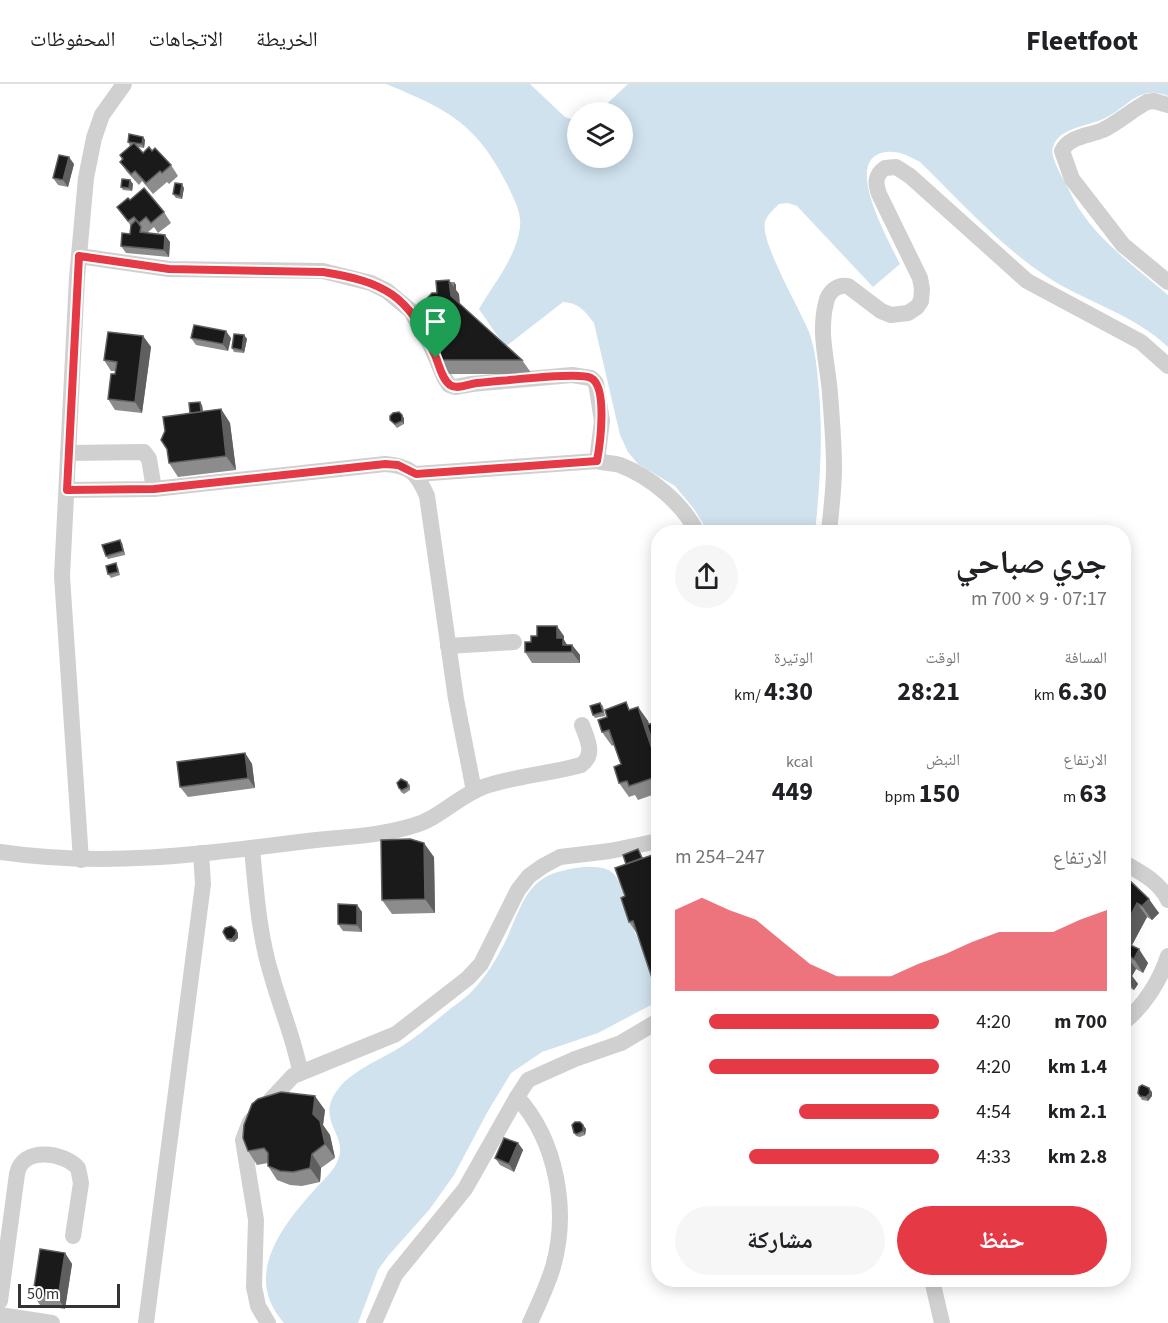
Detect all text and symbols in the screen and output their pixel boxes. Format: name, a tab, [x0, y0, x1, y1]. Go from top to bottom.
text: Fleetfoot	[1026, 21, 1138, 61]
text: المحفوظات	[30, 24, 115, 54]
text: الاتجاهات	[148, 24, 223, 54]
text: الخريطة	[256, 24, 318, 54]
map controls	[567, 102, 633, 168]
button: layers	[567, 102, 633, 168]
pin	[410, 296, 461, 358]
icon: arrive	[419, 305, 452, 338]
text: جري صباحي	[955, 539, 1107, 586]
button: share	[675, 545, 738, 608]
text: 07:17 · 9 × 700 m	[971, 585, 1107, 613]
text: الوتيرة	[774, 647, 813, 669]
text: الوقت	[926, 647, 960, 669]
text: المسافة	[1065, 647, 1107, 669]
text: 4:30	[764, 673, 813, 710]
text: 28:21	[897, 673, 960, 710]
text: 6.30	[1058, 673, 1107, 710]
text: /km	[734, 684, 764, 706]
text: km	[1034, 684, 1058, 706]
text: النبض	[926, 749, 960, 771]
text: الارتفاع	[1063, 749, 1107, 771]
text: kcal	[786, 751, 813, 773]
text: 449	[772, 773, 813, 810]
text: 150	[919, 775, 960, 812]
text: 63	[1080, 775, 1107, 812]
text: bpm	[885, 786, 919, 808]
text: m	[1063, 786, 1080, 808]
text: 247–254 m	[675, 843, 765, 871]
text: الارتفاع	[1052, 844, 1107, 872]
text: 4:20	[976, 1008, 1011, 1036]
text: 700 m	[1054, 1008, 1107, 1036]
text: 4:20	[976, 1053, 1011, 1081]
text: 1.4 km	[1048, 1053, 1107, 1081]
text: 4:54	[976, 1098, 1011, 1126]
text: 2.1 km	[1048, 1098, 1107, 1126]
text: 4:33	[976, 1143, 1011, 1171]
text: 2.8 km	[1048, 1143, 1107, 1171]
button: مشاركة	[675, 1206, 885, 1275]
button: حفظ	[897, 1206, 1107, 1275]
scale bar	[18, 1281, 120, 1308]
text: 50 m	[27, 1283, 59, 1305]

